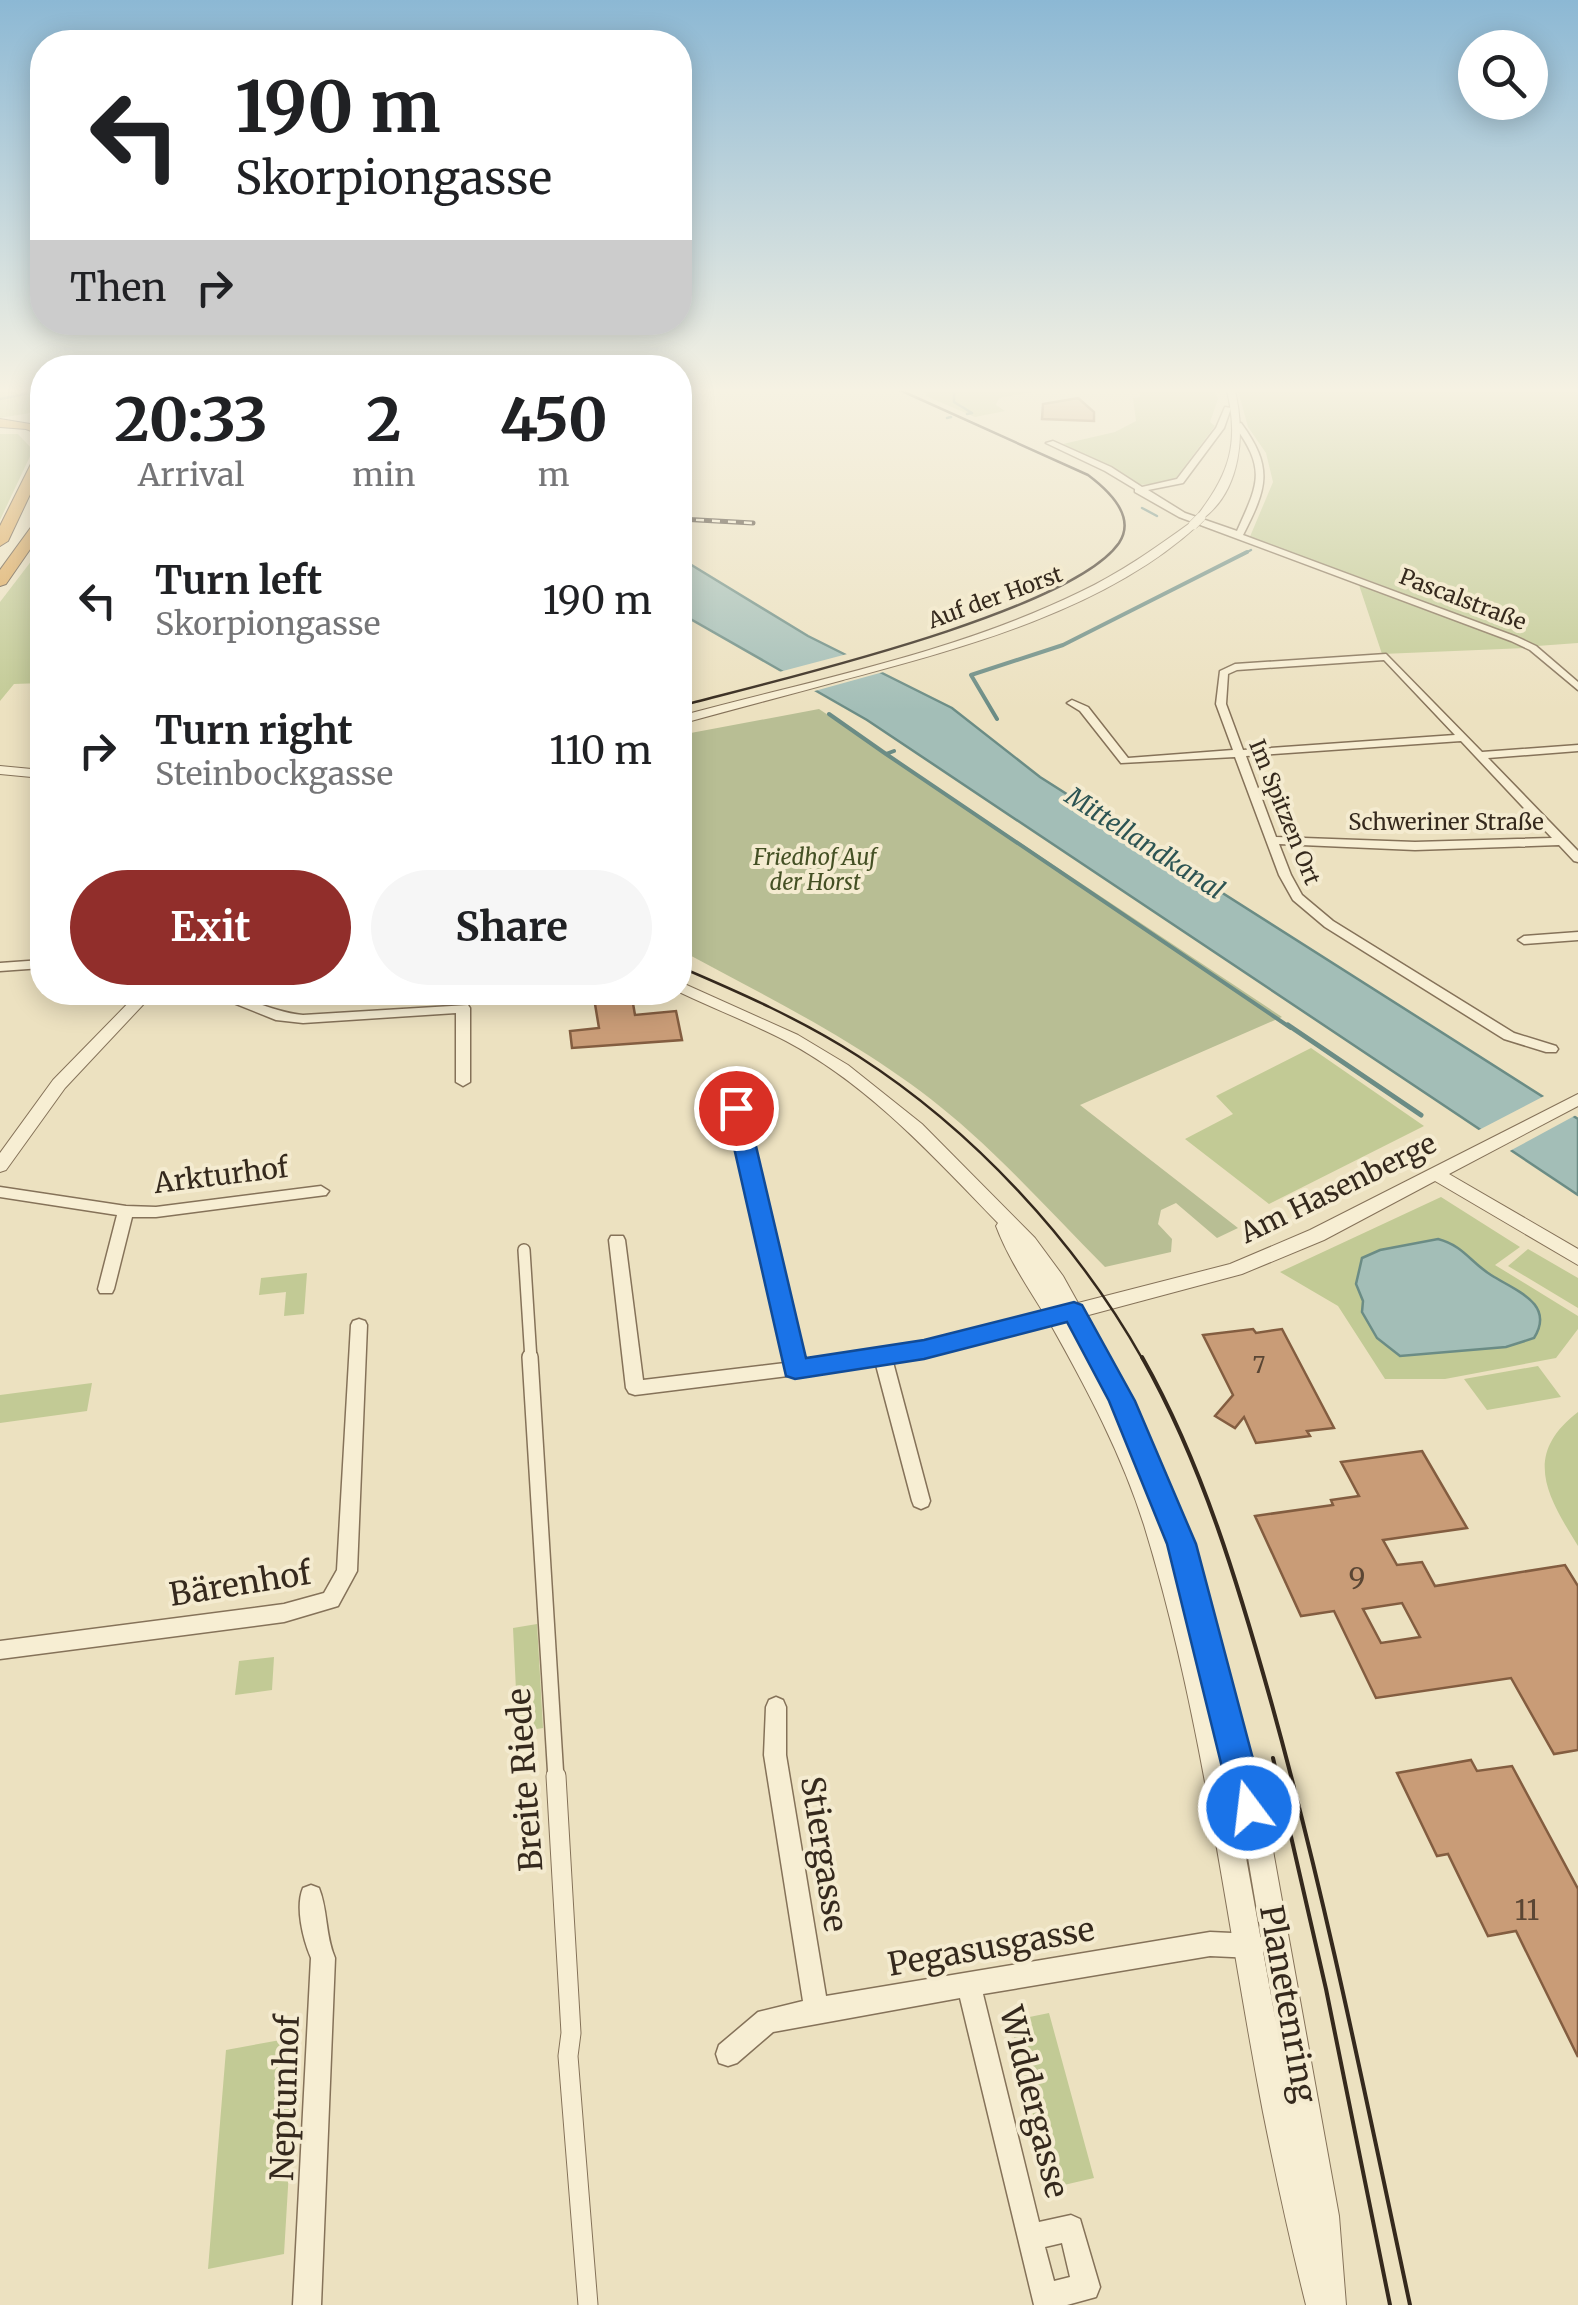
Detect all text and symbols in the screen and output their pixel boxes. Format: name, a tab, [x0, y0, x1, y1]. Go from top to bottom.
map controls	[1458, 30, 1548, 120]
button: search	[1458, 30, 1548, 120]
text: 190 m	[235, 63, 441, 151]
icon: left	[70, 70, 200, 200]
text: Skorpiongasse	[235, 150, 552, 206]
icon: right	[187, 260, 242, 315]
text: Then	[70, 264, 167, 311]
text: 20:33	[114, 382, 268, 457]
text: 2	[366, 382, 402, 457]
text: 450	[500, 382, 608, 457]
text: Arrival	[138, 455, 245, 495]
text: min	[352, 455, 416, 495]
text: m	[538, 455, 570, 495]
text: Turn left	[155, 557, 322, 604]
street label: Auf der Horst	[923, 560, 1067, 635]
street label: Pascalstraße	[1396, 562, 1530, 636]
icon: left	[70, 573, 125, 628]
text: 190 m	[542, 577, 652, 624]
text: Skorpiongasse	[155, 604, 380, 644]
text: Turn right	[155, 707, 353, 754]
icon: right	[70, 723, 125, 778]
text: 110 m	[549, 727, 652, 774]
street label: Im Spitzen Ort	[1243, 735, 1327, 889]
text: Steinbockgasse	[155, 754, 393, 794]
water label: Mittellandkanal	[1059, 779, 1230, 906]
street label: Schweriner Straße	[1348, 808, 1544, 836]
park label: Friedhof Auf der Horst	[752, 843, 879, 896]
button: Exit	[70, 870, 351, 985]
button: Share	[371, 870, 652, 985]
pin	[694, 1066, 779, 1151]
icon: arrive	[709, 1081, 764, 1136]
street label: Am Hasenberge	[1233, 1125, 1442, 1251]
street label: Arkturhof	[151, 1149, 291, 1201]
house number: 7	[1253, 1351, 1265, 1379]
street label: Bärenhof	[166, 1553, 315, 1615]
house number: 9	[1349, 1560, 1365, 1596]
street label: Breite Riede	[499, 1687, 551, 1873]
position arrow	[1197, 1756, 1301, 1860]
street label: Stiergasse	[792, 1773, 856, 1935]
house number: 11	[1515, 1892, 1539, 1928]
street label: Planetenring	[1251, 1902, 1325, 2106]
street label: Pegasusgasse	[885, 1909, 1097, 1985]
street label: Widdergasse	[991, 2001, 1077, 2202]
street label: Neptunhof	[262, 2012, 308, 2182]

